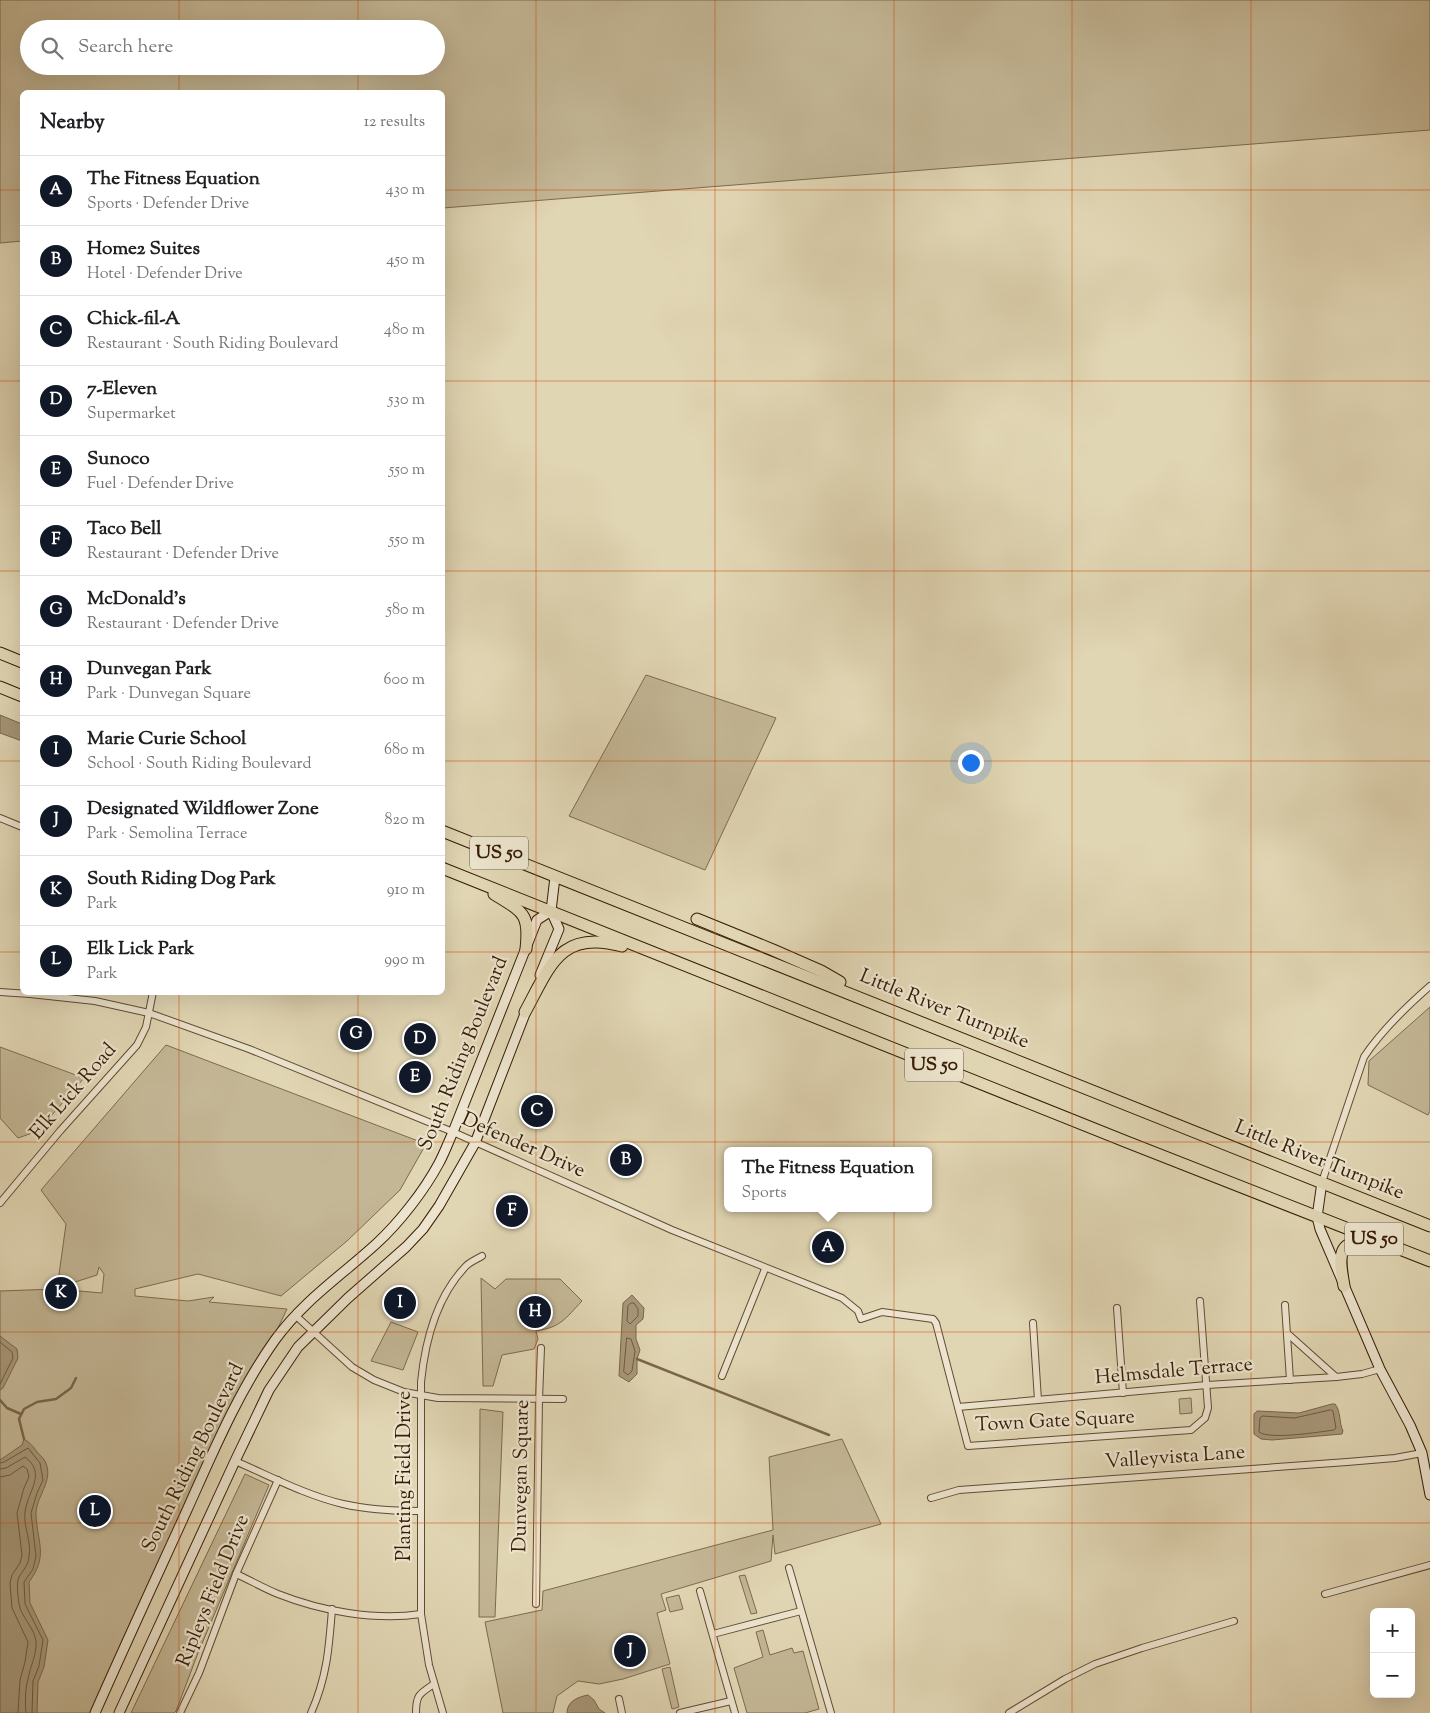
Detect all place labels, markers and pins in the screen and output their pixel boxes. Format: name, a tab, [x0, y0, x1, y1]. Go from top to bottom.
pin: G	[340, 1015, 372, 1053]
pin: D	[404, 1020, 436, 1058]
pin: E	[399, 1058, 431, 1096]
pin: C	[521, 1092, 553, 1130]
pin: B	[610, 1141, 642, 1179]
pin: F	[496, 1192, 528, 1230]
pin: A	[812, 1228, 844, 1266]
pin: K	[45, 1274, 77, 1312]
pin: I	[384, 1284, 416, 1322]
pin: H	[519, 1293, 551, 1331]
pin: L	[79, 1492, 111, 1530]
pin: J	[614, 1632, 646, 1670]

